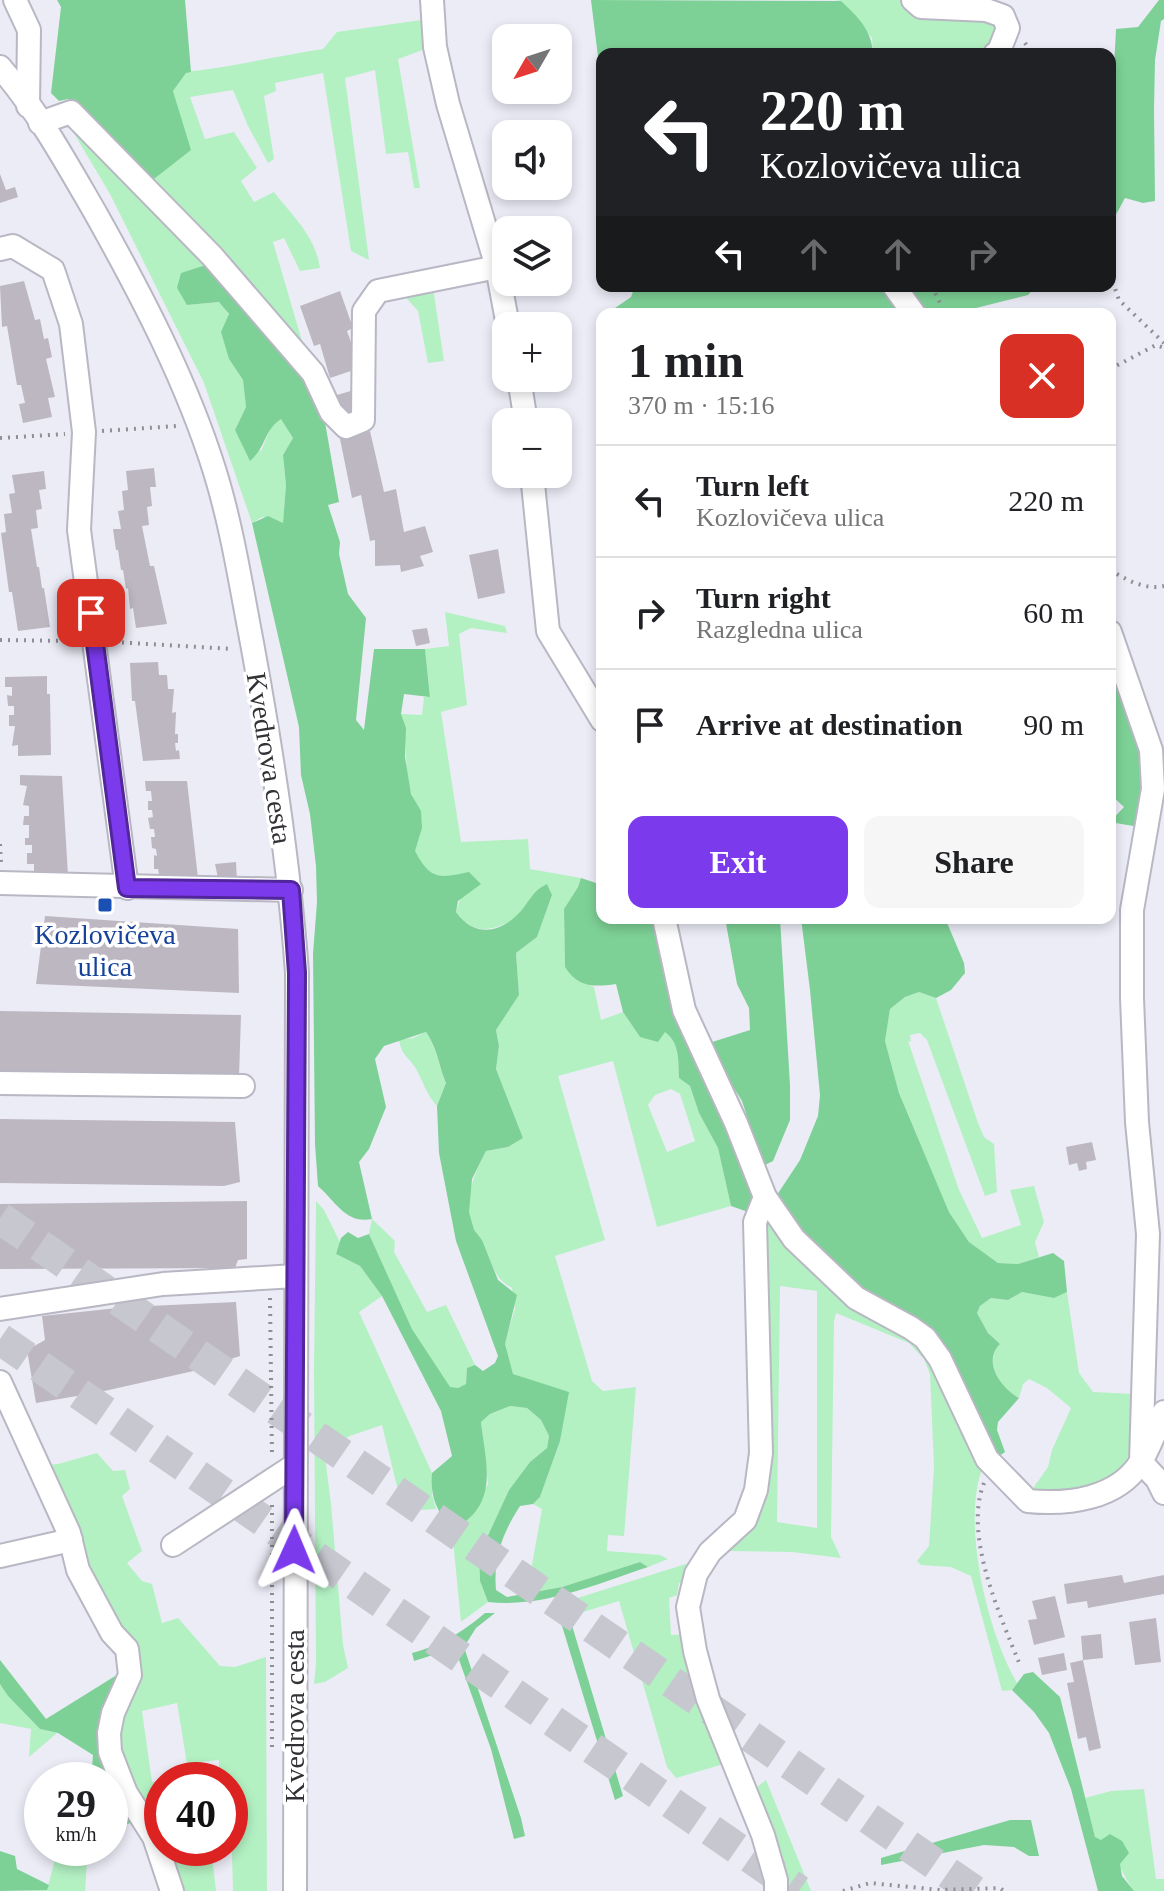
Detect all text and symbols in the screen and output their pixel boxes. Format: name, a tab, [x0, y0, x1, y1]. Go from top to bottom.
north arrow	[492, 24, 572, 104]
map controls	[492, 24, 572, 488]
icon: left	[628, 80, 732, 184]
text: 220 m	[760, 80, 905, 142]
button: sound	[492, 120, 572, 200]
text: Kozlovičeva ulica	[760, 146, 1021, 186]
button: layers	[492, 216, 572, 296]
icon: left	[708, 232, 752, 276]
icon: ahead	[792, 232, 836, 276]
icon: ahead	[876, 232, 920, 276]
icon: right	[960, 232, 1004, 276]
button: +	[492, 312, 572, 392]
text: 1 min	[628, 334, 744, 387]
button: close	[1000, 334, 1084, 418]
text: 370 m · 15:16	[628, 391, 775, 420]
button: −	[492, 408, 572, 488]
text: Turn left	[696, 469, 809, 502]
icon: left	[628, 479, 672, 523]
text: 220 m	[1008, 484, 1084, 517]
text: Kozlovičeva ulica	[696, 503, 884, 532]
pin	[57, 579, 125, 647]
text: Turn right	[696, 581, 831, 614]
icon: arrive	[69, 591, 113, 635]
icon: right	[628, 591, 672, 635]
text: 60 m	[1023, 596, 1084, 629]
text: Razgledna ulica	[696, 615, 863, 644]
street label: Kvedrova cesta	[241, 670, 298, 847]
icon: arrive	[628, 703, 672, 747]
text: Arrive at destination	[696, 708, 963, 741]
text: 90 m	[1023, 708, 1084, 741]
button: Exit	[628, 816, 848, 908]
button: Share	[864, 816, 1084, 908]
marker: Kozlovičeva ulica	[96, 896, 114, 914]
place label: Kozlovičeva ulica	[34, 919, 176, 982]
position arrow	[252, 1508, 336, 1592]
street label: Kvedrova cesta	[279, 1629, 310, 1803]
speed limit sign: 40	[144, 1762, 248, 1866]
text: 29	[56, 1781, 96, 1826]
text: km/h	[55, 1823, 97, 1845]

